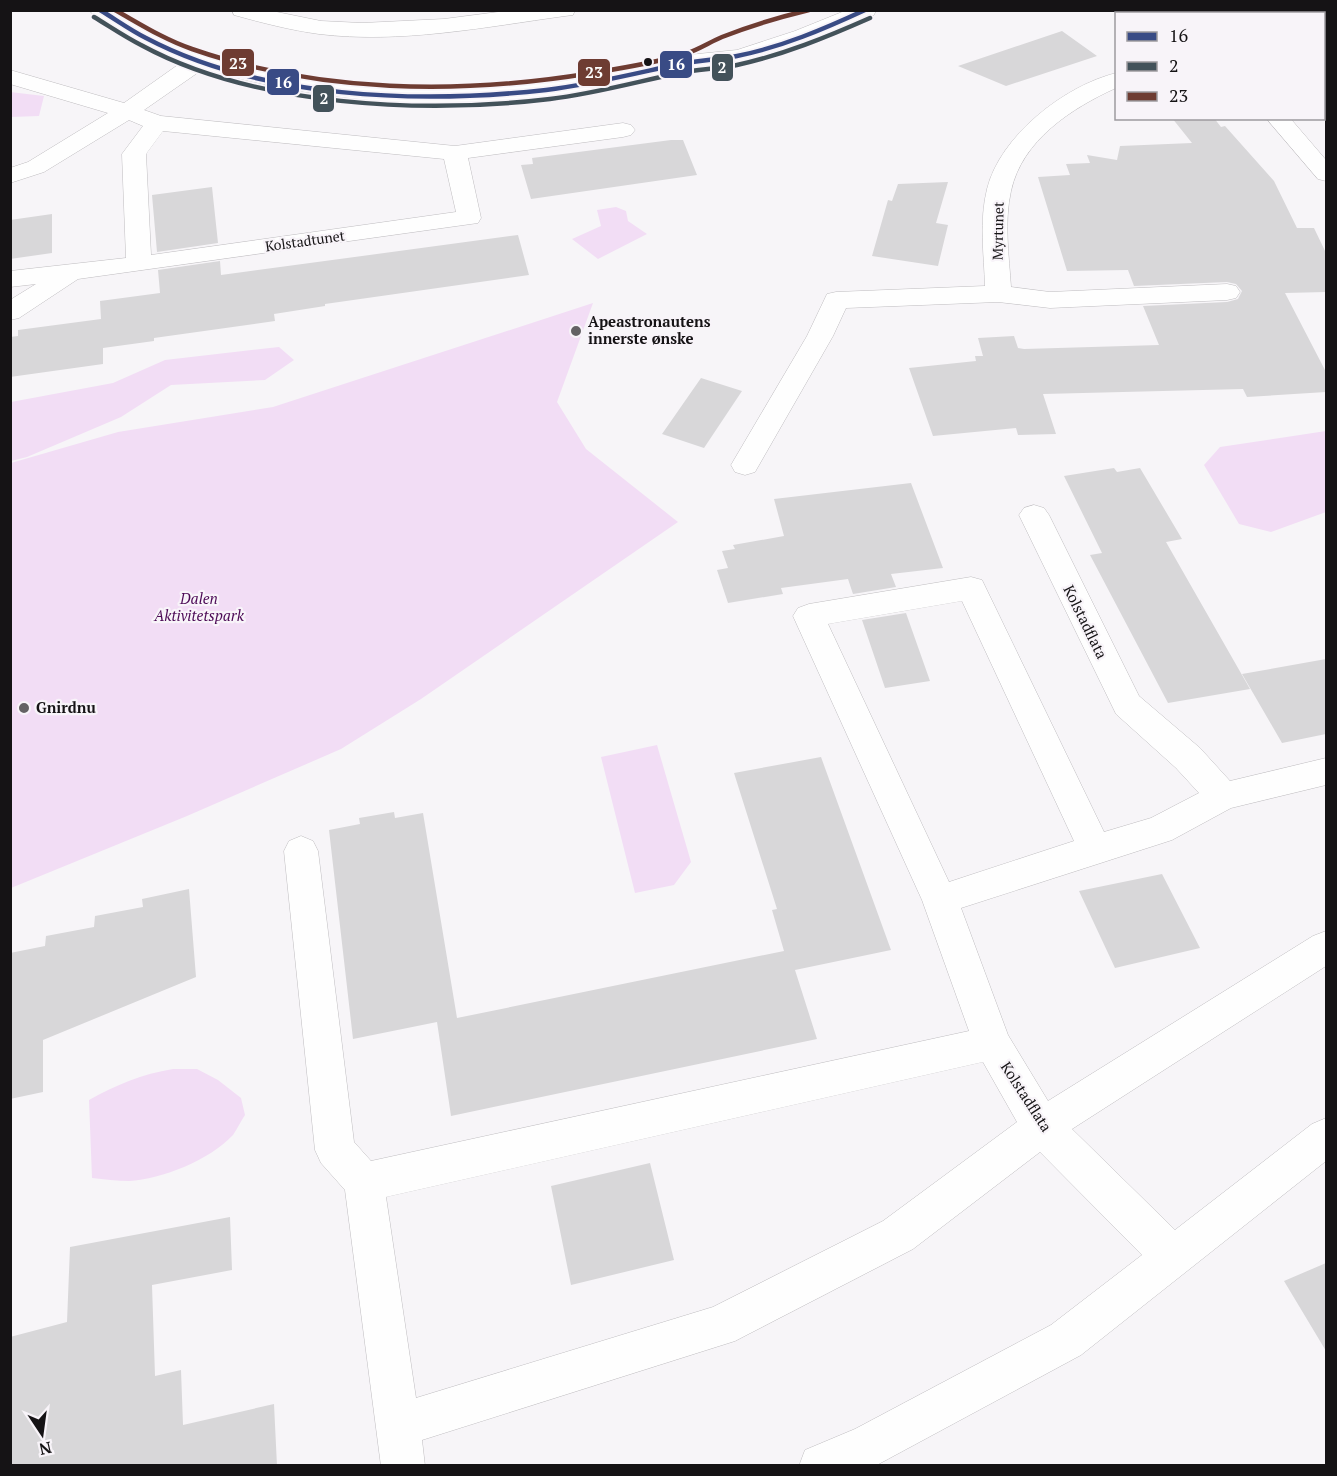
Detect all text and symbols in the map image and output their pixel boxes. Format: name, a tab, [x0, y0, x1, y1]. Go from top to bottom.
legend	[1115, 12, 1325, 120]
text: 16	[1169, 23, 1189, 47]
line badge: 23	[221, 48, 255, 77]
line badge: 16	[659, 50, 693, 79]
text: 23	[229, 52, 247, 74]
text: 16	[667, 53, 685, 75]
line badge: 2	[711, 53, 734, 82]
text: 2	[1169, 53, 1179, 77]
unlabelled marker	[642, 56, 654, 68]
text: 2	[717, 56, 727, 78]
line badge: 23	[577, 58, 611, 87]
text: 23	[585, 61, 603, 83]
line badge: 16	[266, 68, 300, 96]
text: 16	[274, 71, 292, 93]
text: 23	[1169, 83, 1188, 107]
line badge: 2	[312, 84, 335, 113]
text: 2	[319, 87, 329, 109]
street label: Myrtunet	[987, 201, 1008, 260]
street label: Kolstadtunet	[264, 225, 347, 255]
place label: Apeastronautens innerste ønske	[588, 311, 711, 348]
marker: Apeastronautens innerste ønske	[569, 324, 583, 338]
street label: Kolstadflata	[1059, 581, 1113, 662]
park label: Dalen Aktivitetspark	[153, 588, 245, 625]
place label: Gnirdnu	[36, 697, 96, 717]
marker: Gnirdnu	[17, 701, 31, 715]
street label: Kolstadflata	[997, 1058, 1057, 1136]
north arrow	[12, 1404, 72, 1464]
text: N	[37, 1437, 54, 1461]

